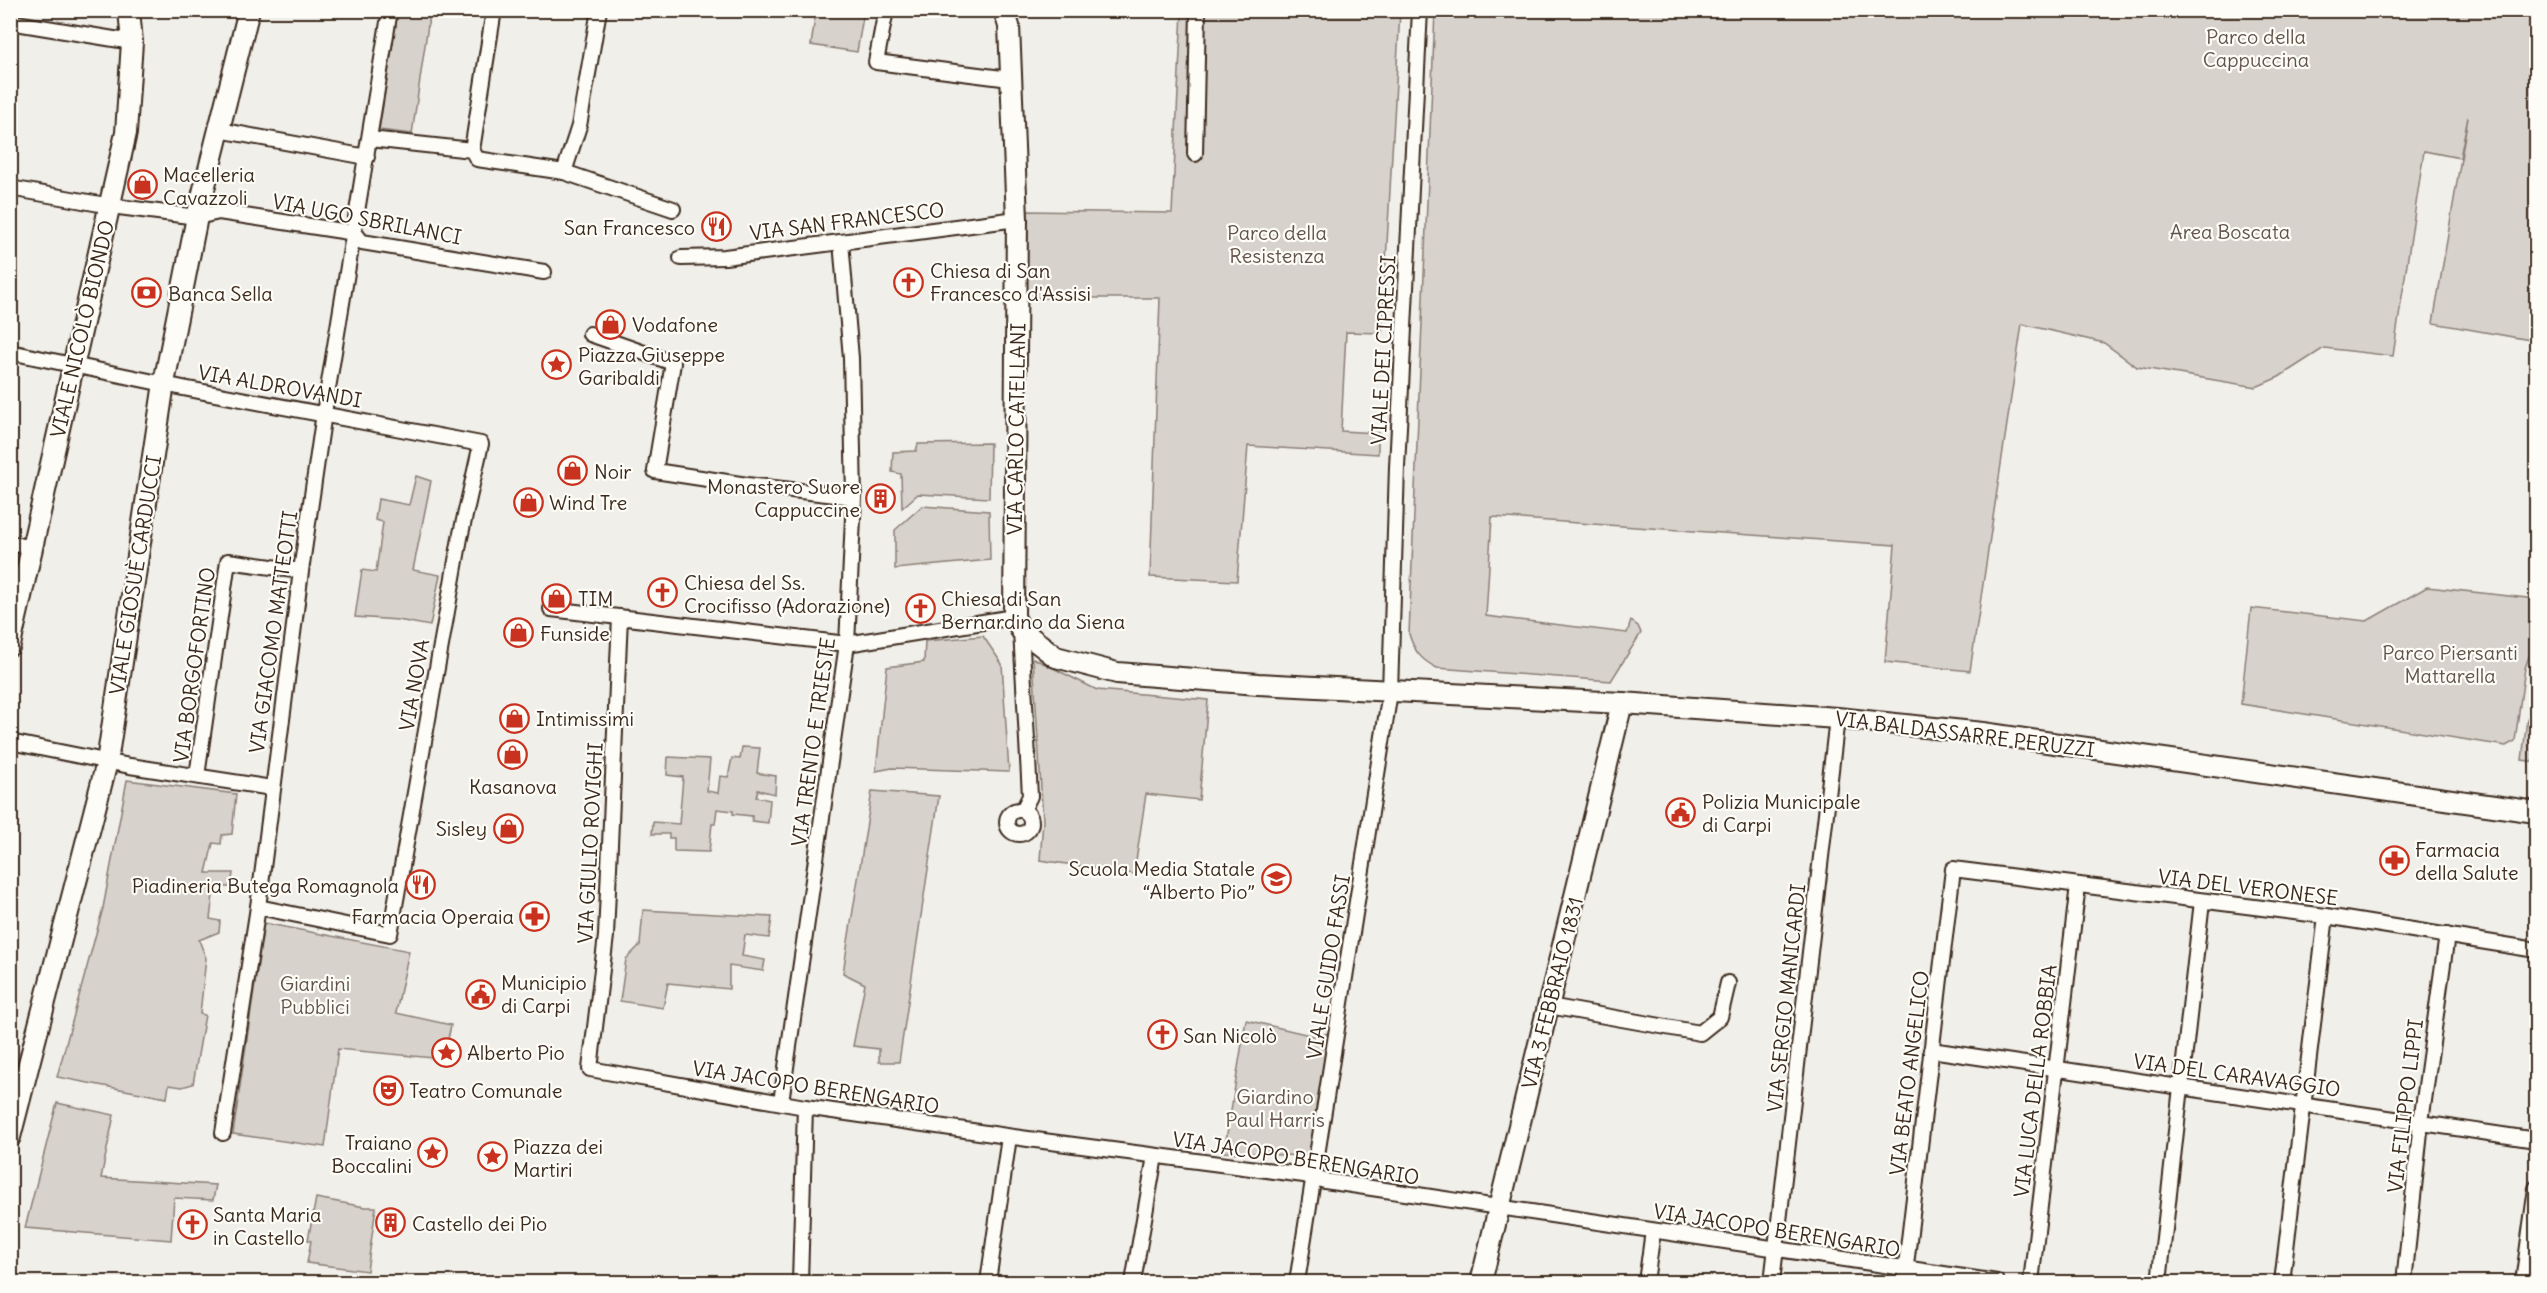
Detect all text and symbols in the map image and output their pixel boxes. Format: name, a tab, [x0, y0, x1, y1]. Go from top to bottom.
park label: Parco della Cappuccina	[2203, 24, 2309, 72]
place label: Macelleria Cavazzoli	[163, 162, 255, 210]
shop icon: Macelleria Cavazzoli	[126, 169, 158, 201]
street label: VIA UGO SBRILANCI	[270, 188, 464, 250]
street label: VIA SAN FRANCESCO	[748, 197, 946, 245]
restaurant icon: San Francesco	[700, 211, 732, 243]
place label: San Francesco	[564, 215, 695, 240]
street label: VIALE NICOLÒ BIONDO	[45, 218, 119, 440]
park label: Area Boscata	[2170, 219, 2290, 244]
park label: Parco della Resistenza	[1227, 220, 1327, 268]
street label: VIALE DEI CIPRESSI	[1366, 254, 1400, 446]
place label: Chiesa di San Francesco d'Assisi	[930, 258, 1091, 306]
church icon: Chiesa di San Francesco d'Assisi	[893, 266, 925, 298]
bank icon: Banca Sella	[131, 277, 163, 309]
place label: Banca Sella	[168, 281, 273, 306]
shop icon: Vodafone	[595, 308, 627, 340]
place label: Vodafone	[632, 312, 718, 337]
street label: VIA CARLO CATELLANI	[1002, 323, 1030, 535]
place label: Piazza Giuseppe Garibaldi	[578, 342, 725, 390]
place icon: Piazza Giuseppe Garibaldi	[541, 349, 573, 381]
street label: VIA ALDROVANDI	[196, 359, 364, 413]
street label: VIALE GIOSUÈ CARDUCCI	[104, 453, 166, 697]
shop icon: Noir	[557, 455, 589, 487]
place label: Noir	[594, 459, 632, 484]
place label: Monastero Suore Cappuccine	[707, 474, 860, 522]
building icon: Monastero Suore Cappuccine	[865, 482, 897, 514]
shop icon: Wind Tre	[512, 486, 544, 518]
place label: Wind Tre	[549, 490, 627, 515]
street label: VIA GIACOMO MATTEOTTI	[244, 509, 302, 755]
street label: VIA BORGOFORTINO	[168, 566, 220, 764]
place label: Chiesa del Ss. Crocifisso (Adorazione)	[684, 570, 890, 618]
church icon: Chiesa del Ss. Crocifisso (Adorazione)	[647, 577, 679, 609]
shop icon: TIM	[541, 582, 573, 614]
place label: TIM	[578, 586, 613, 611]
place label: Chiesa di San Bernardino da Siena	[941, 586, 1125, 634]
church icon: Chiesa di San Bernardino da Siena	[904, 593, 936, 625]
shop icon: Funside	[503, 617, 535, 649]
place label: Funside	[540, 621, 610, 646]
street label: VIA TRENTO E TRIESTE	[786, 636, 840, 848]
street label: VIA NOVA	[394, 637, 434, 733]
park label: Parco Piersanti Mattarella	[2382, 640, 2518, 688]
shop icon: Intimissimi	[499, 702, 531, 734]
place label: Intimissimi	[536, 706, 634, 731]
street label: VIA BALDASSARRE PERUZZI	[1834, 706, 2096, 762]
shop icon: Kasanova	[497, 739, 529, 771]
street label: VIA GIULIO ROVIGHI	[572, 742, 608, 944]
place label: Kasanova	[469, 774, 557, 799]
place label: Polizia Municipale di Carpi	[1702, 789, 1861, 837]
public building icon: Polizia Municipale di Carpi	[1665, 796, 1697, 828]
shop icon: Sisley	[492, 812, 524, 844]
place label: Sisley	[436, 816, 487, 841]
place label: Farmacia della Salute	[2415, 837, 2519, 885]
pharmacy icon: Farmacia della Salute	[2378, 844, 2410, 876]
place label: Scuola Media Statale “Alberto Pio”	[1069, 856, 1255, 904]
school or university icon: Scuola Media Statale “Alberto Pio”	[1260, 863, 1292, 895]
street label: VIA DEL VERONESE	[2157, 864, 2339, 910]
restaurant icon: Piadineria Butega Romagnola	[404, 869, 436, 901]
place label: Piadineria Butega Romagnola	[132, 873, 399, 898]
street label: VIALE GUIDO FASSI	[1301, 873, 1355, 1061]
street label: VIA SERGIO MANICARDI	[1762, 882, 1810, 1114]
street label: VIA 3 FEBBRAIO 1831	[1516, 894, 1588, 1092]
pharmacy icon: Farmacia Operaia	[519, 900, 551, 932]
place label: Farmacia Operaia	[351, 904, 514, 929]
street label: VIA LUCA DELLA ROBBIA	[2008, 963, 2062, 1199]
street label: VIA BEATO ANGELICO	[1884, 969, 1934, 1177]
place label: Municipio di Carpi	[501, 970, 587, 1018]
park label: Giardini Pubblici	[280, 971, 350, 1019]
public building icon: Municipio di Carpi	[464, 978, 496, 1010]
street label: VIA FILIPPO LIPPI	[2382, 1018, 2428, 1194]
church icon: San Nicolò	[1146, 1019, 1178, 1051]
place label: San Nicolò	[1183, 1023, 1277, 1048]
place icon: Alberto Pio	[430, 1036, 462, 1068]
place label: Alberto Pio	[467, 1040, 565, 1065]
street label: VIA DEL CARAVAGGIO	[2132, 1048, 2342, 1102]
street label: VIA JACOPO BERENGARIO	[691, 1055, 941, 1119]
theatre icon: Teatro Comunale	[372, 1074, 404, 1106]
place label: Teatro Comunale	[409, 1078, 563, 1103]
park label: Giardino Paul Harris	[1225, 1084, 1325, 1132]
street label: VIA JACOPO BERENGARIO	[1171, 1126, 1421, 1190]
place label: Traiano Boccalini	[331, 1130, 412, 1178]
place label: Piazza dei Martiri	[513, 1134, 603, 1182]
place icon: Traiano Boccalini	[417, 1137, 449, 1169]
place icon: Piazza dei Martiri	[476, 1141, 508, 1173]
street label: VIA JACOPO BERENGARIO	[1652, 1198, 1902, 1262]
place label: Santa Maria in Castello	[213, 1202, 321, 1250]
building icon: Castello dei Pio	[375, 1207, 407, 1239]
church icon: Santa Maria in Castello	[176, 1209, 208, 1241]
place label: Castello dei Pio	[412, 1211, 547, 1236]

